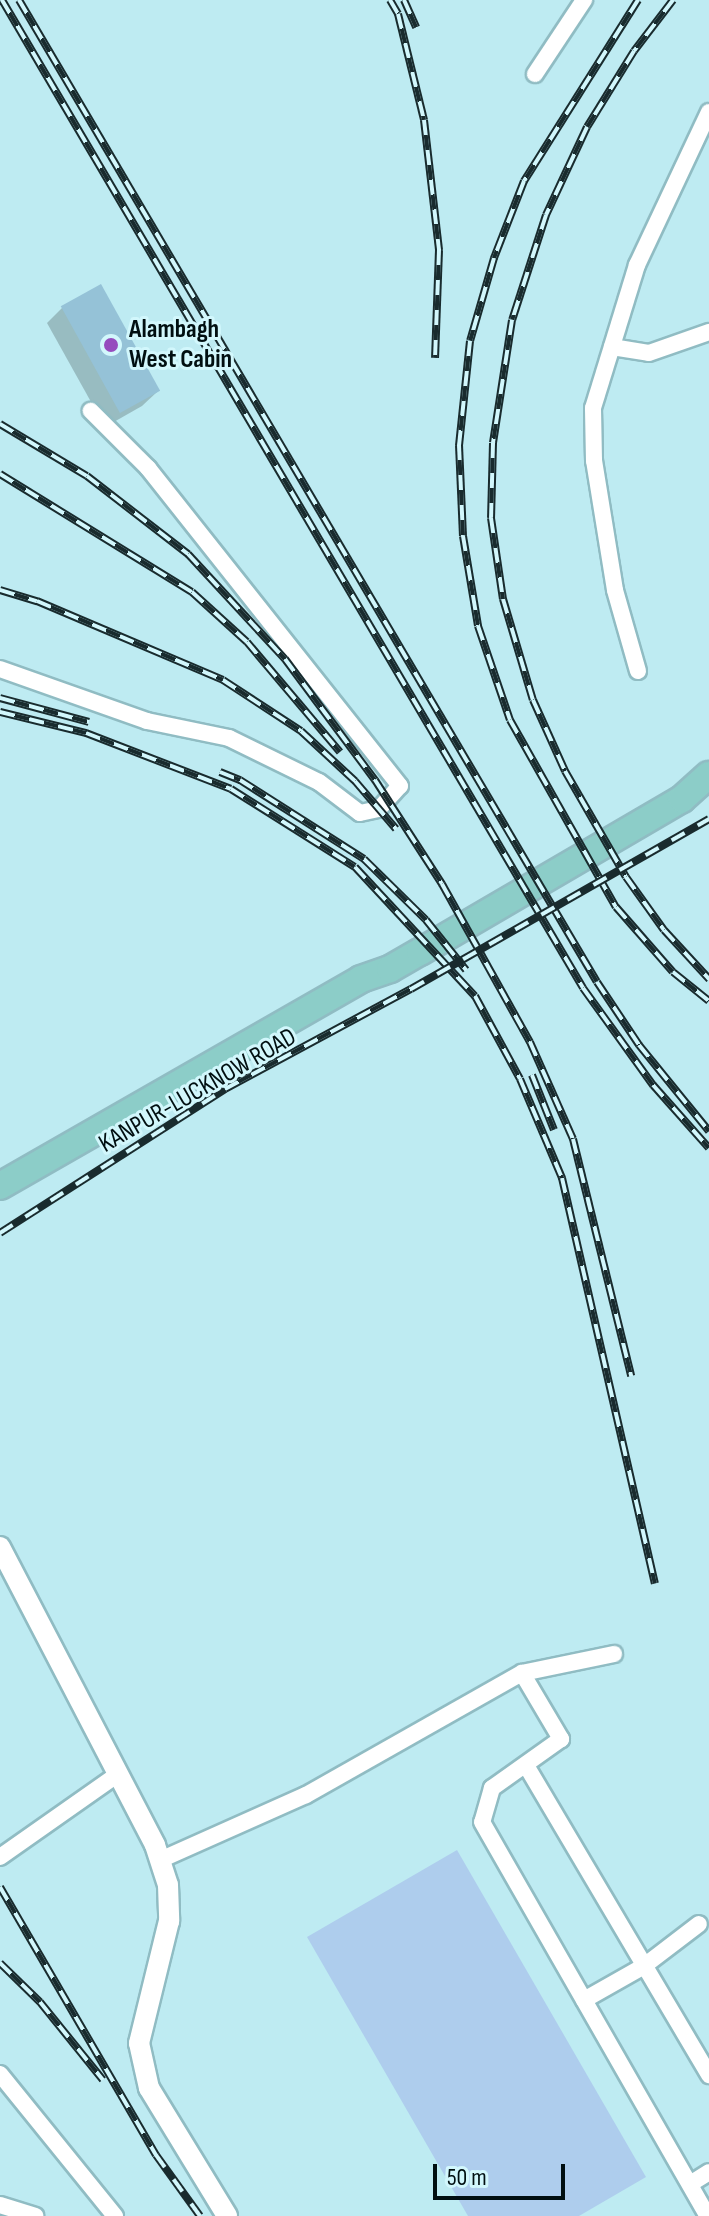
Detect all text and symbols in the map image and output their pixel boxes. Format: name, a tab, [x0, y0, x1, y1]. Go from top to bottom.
place label: Alambagh West Cabin	[129, 314, 232, 376]
marker: Alambagh West Cabin	[100, 334, 122, 356]
street label: KANPUR-LUCKNOW ROAD	[94, 1022, 302, 1160]
scale bar	[437, 2148, 569, 2198]
text: 50 m	[447, 2163, 487, 2192]

